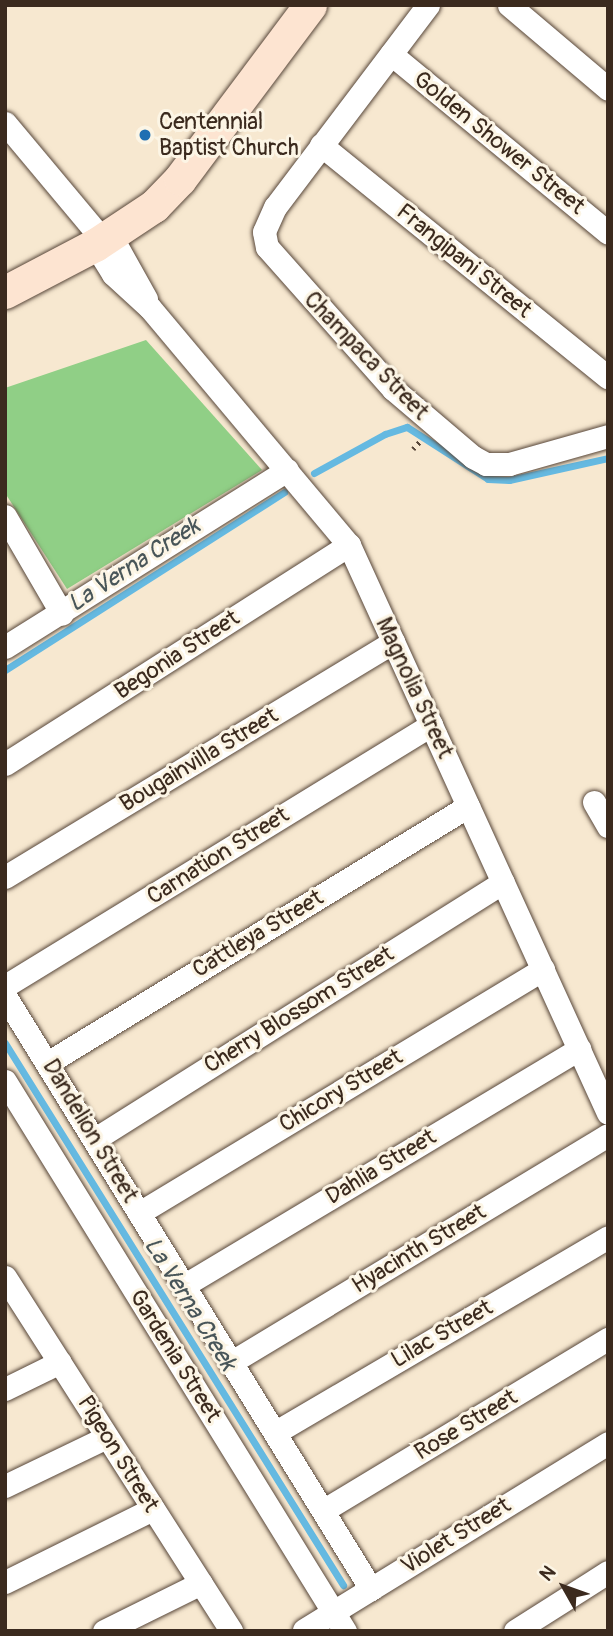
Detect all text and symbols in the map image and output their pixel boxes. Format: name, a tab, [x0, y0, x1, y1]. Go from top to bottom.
street label: Golden Shower Street	[408, 65, 590, 221]
place label: Centennial Baptist Church	[159, 108, 299, 162]
marker: Centennial Baptist Church	[137, 127, 153, 143]
street label: Frangipani Street	[391, 198, 537, 324]
street label: Champaca Street	[298, 286, 434, 426]
water label: La Verna Creek	[63, 512, 205, 618]
street label: Begonia Street	[109, 604, 245, 706]
street label: Magnolia Street	[369, 613, 459, 763]
street label: Bougainvilla Street	[115, 702, 283, 818]
street label: Carnation Street	[142, 801, 294, 911]
street label: Cattleya Street	[188, 884, 328, 984]
street label: Cherry Blossom Street	[199, 940, 399, 1080]
street label: Chicory Street	[274, 1043, 408, 1139]
street label: Dandelion Street	[36, 1054, 144, 1208]
street label: Dahlia Street	[321, 1123, 441, 1211]
street label: Hyacinth Street	[347, 1198, 491, 1300]
water label: La Verna Creek	[138, 1232, 242, 1376]
street label: Gardenia Street	[123, 1285, 227, 1427]
street label: Lilac Street	[386, 1294, 498, 1374]
street label: Rose Street	[410, 1384, 522, 1466]
street label: Pigeon Street	[71, 1391, 165, 1517]
street label: Violet Street	[396, 1492, 516, 1580]
north arrow	[529, 1552, 599, 1622]
text: N	[535, 1561, 561, 1586]

